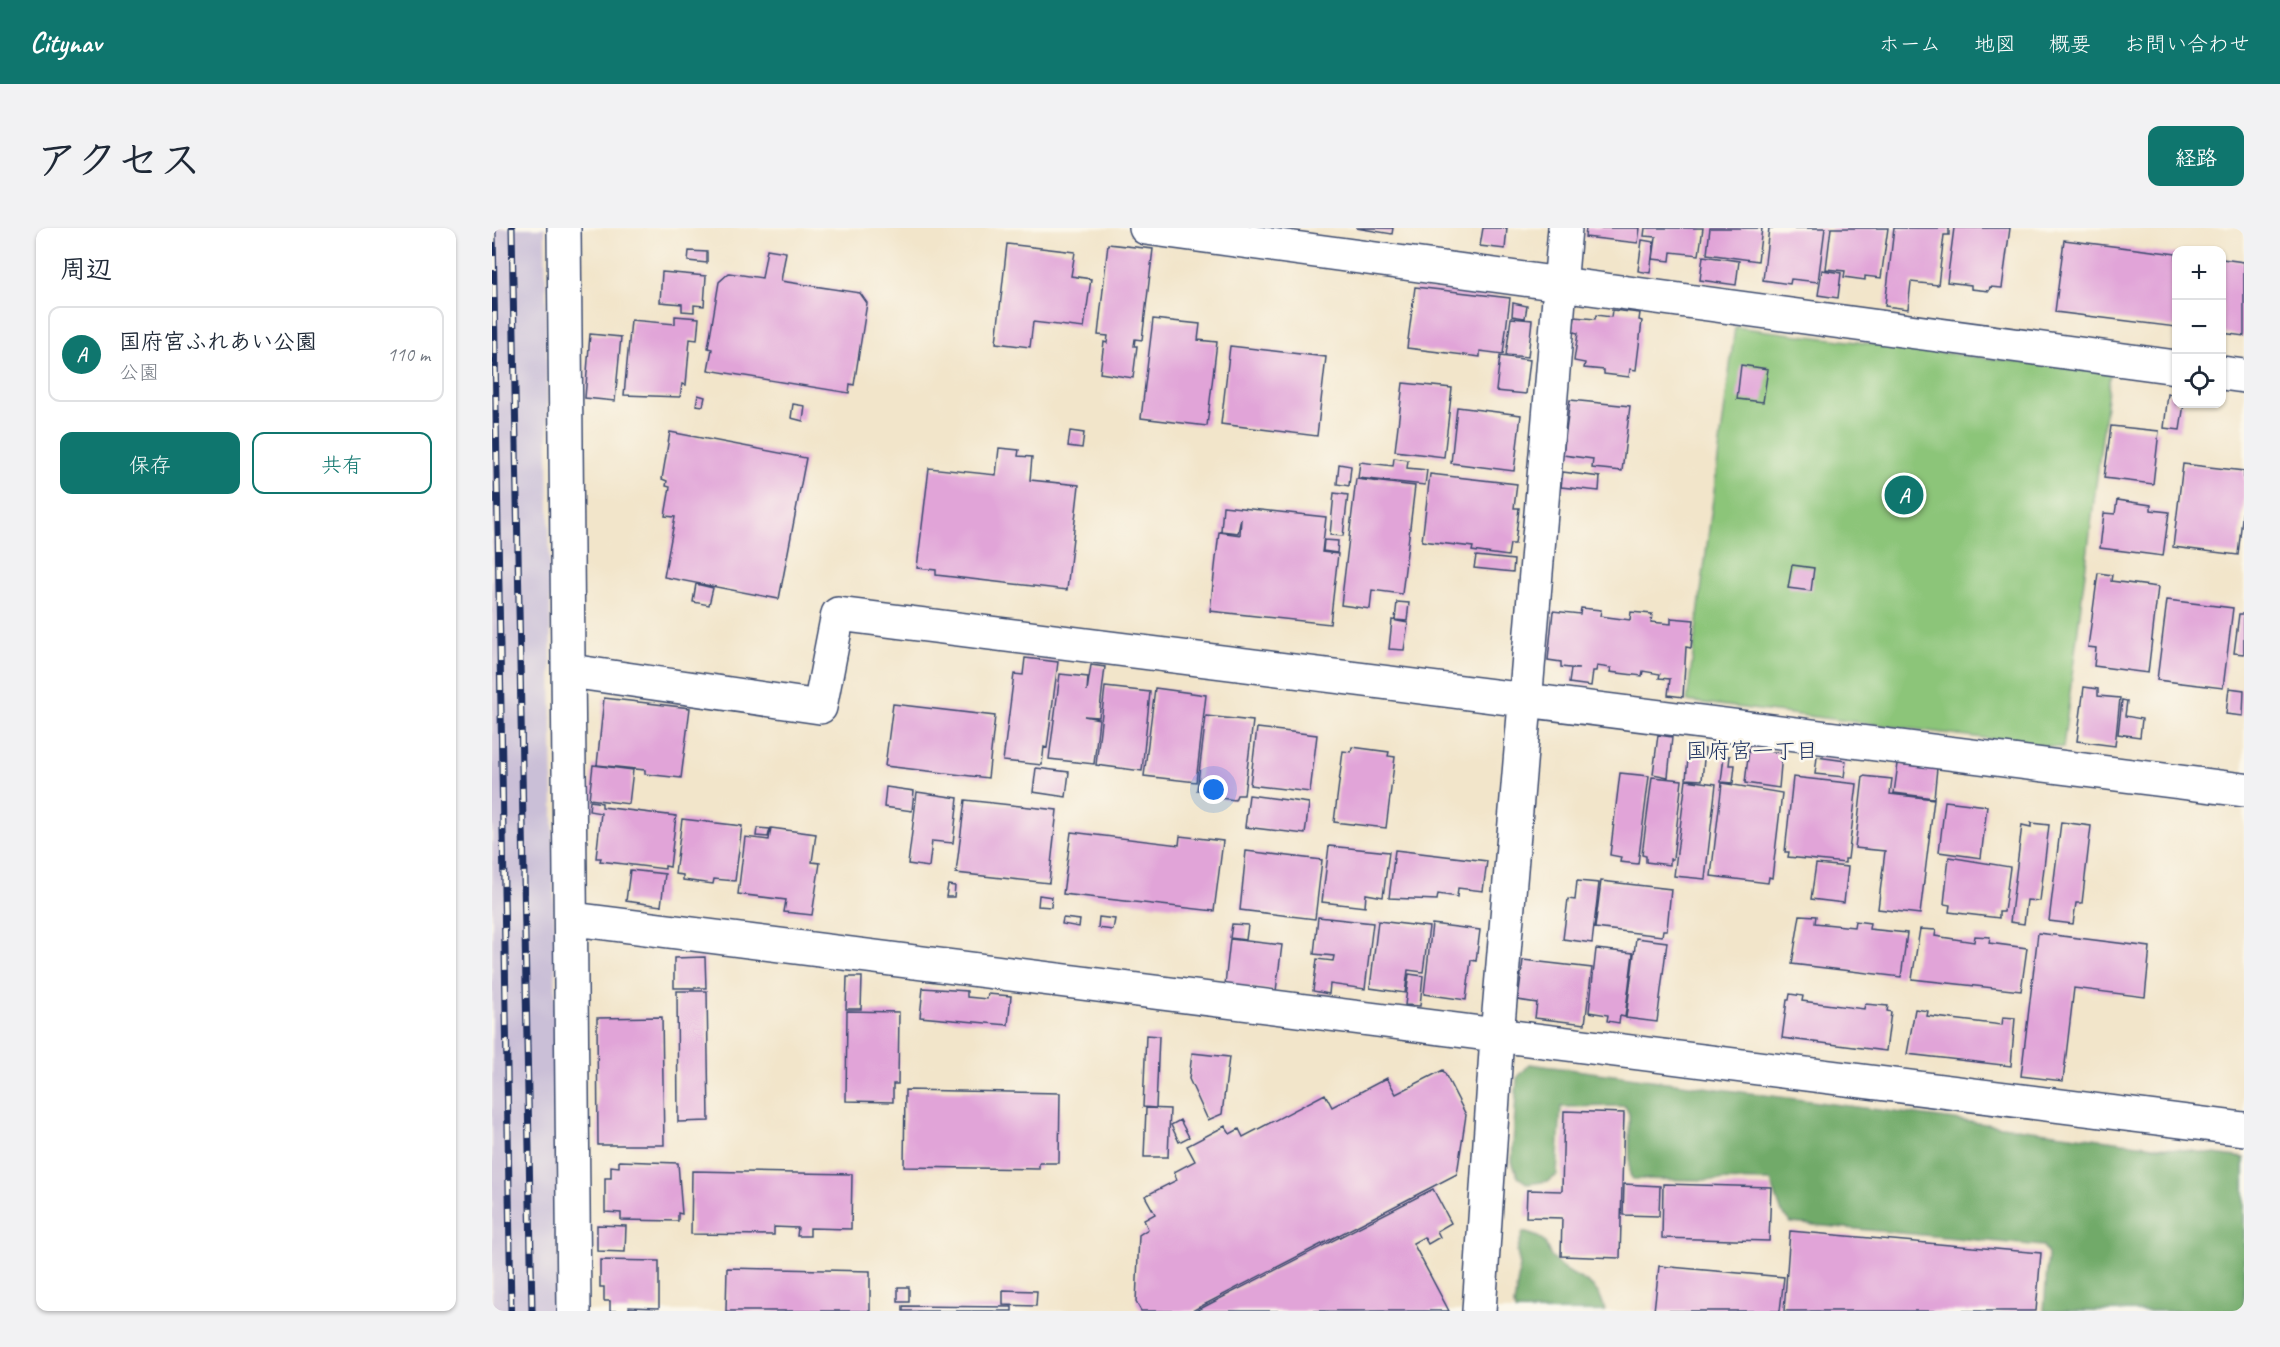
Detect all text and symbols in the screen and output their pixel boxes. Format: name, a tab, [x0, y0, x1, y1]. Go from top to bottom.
text: Citynav	[30, 25, 101, 60]
text: ホーム	[1879, 31, 1941, 57]
text: 地図	[1974, 31, 2016, 57]
text: 概要	[2049, 31, 2091, 57]
text: お問い合わせ	[2124, 31, 2250, 57]
button: 経路	[2148, 126, 2244, 186]
text: アクセス	[36, 134, 201, 187]
map controls	[2172, 246, 2226, 408]
button: +	[2172, 246, 2226, 300]
text: 周辺	[60, 253, 112, 286]
button: −	[2172, 300, 2226, 354]
text: 国府宮ふれあい公園	[119, 328, 317, 356]
text: A	[76, 342, 87, 367]
text: 110 m	[387, 342, 430, 367]
button: locate	[2172, 354, 2226, 408]
text: 公園	[119, 360, 159, 385]
button: 保存	[60, 432, 240, 494]
button: 共有	[252, 432, 432, 494]
pin: A	[1884, 472, 1924, 518]
district label: 国府宮一丁目	[1686, 737, 1818, 765]
your location	[1199, 775, 1228, 804]

